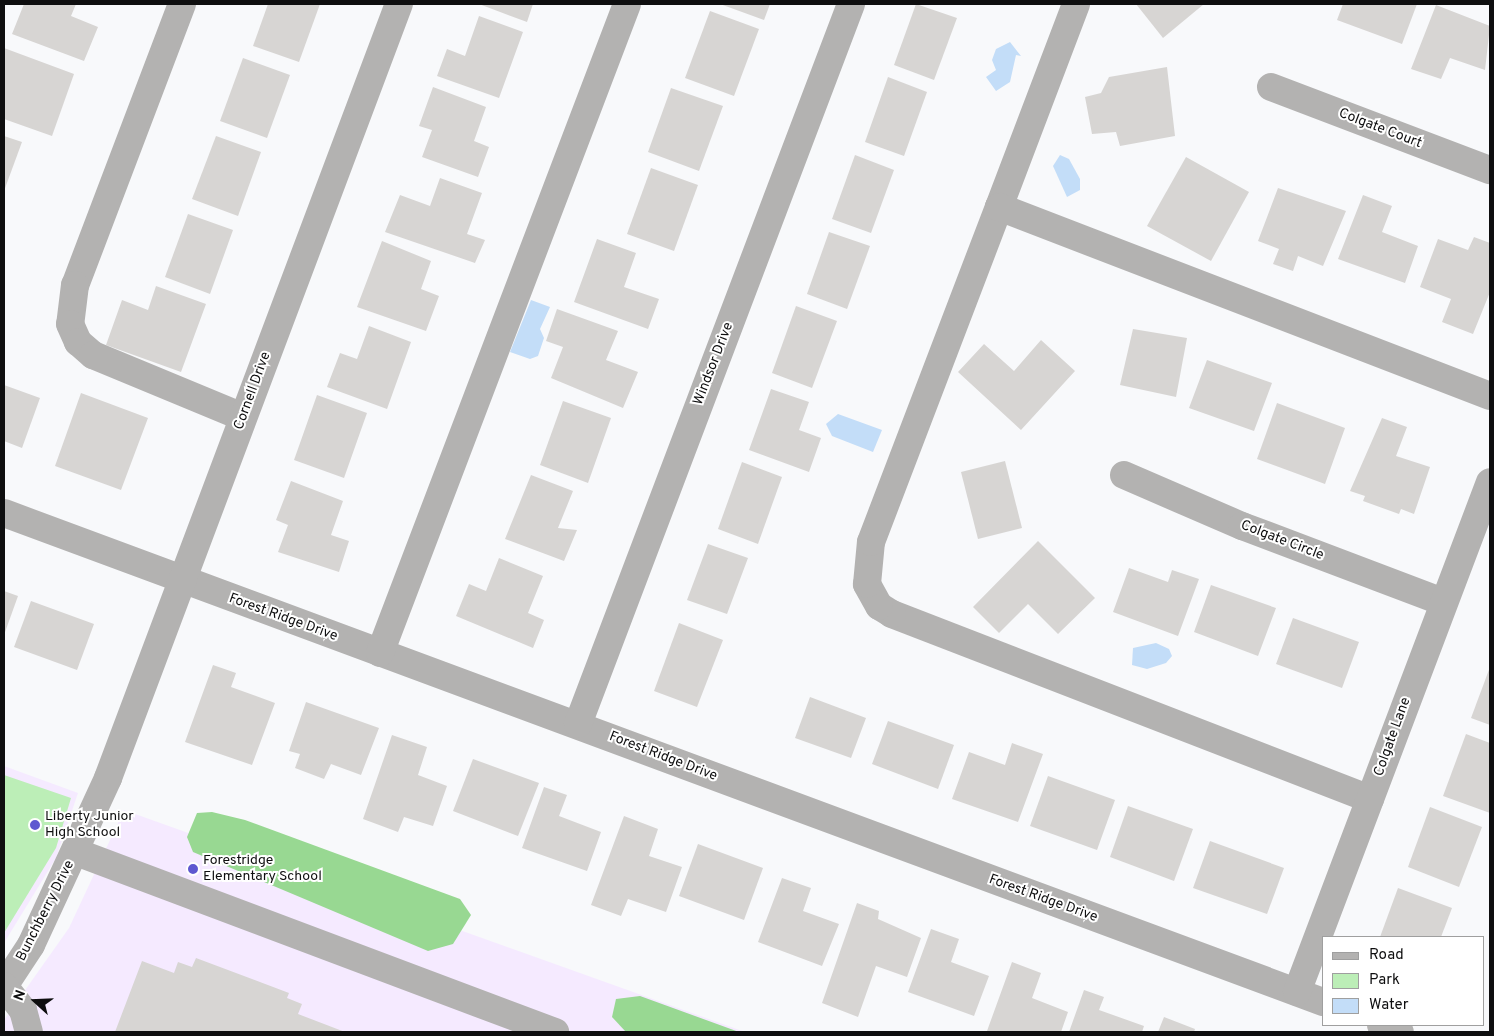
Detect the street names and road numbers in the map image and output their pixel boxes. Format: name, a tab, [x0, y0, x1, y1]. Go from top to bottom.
street label: Colgate Court	[1336, 105, 1424, 153]
street label: Windsor Drive	[691, 320, 737, 408]
street label: Cornell Drive	[231, 350, 275, 432]
street label: Colgate Circle	[1238, 517, 1326, 565]
street label: Forest Ridge Drive	[226, 591, 340, 645]
street label: Colgate Lane	[1371, 695, 1415, 779]
street label: Forest Ridge Drive	[607, 729, 719, 785]
street label: Bunchberry Drive	[13, 858, 79, 964]
street label: Forest Ridge Drive	[986, 872, 1100, 926]

